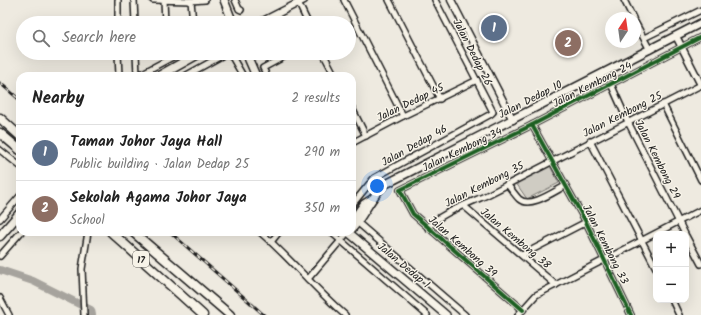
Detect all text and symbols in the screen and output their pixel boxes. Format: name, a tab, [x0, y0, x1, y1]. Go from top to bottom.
north arrow	[605, 12, 641, 48]
pin: 1	[481, 13, 507, 43]
search box	[16, 16, 356, 60]
street label: Jalan Dedap 26	[447, 16, 497, 89]
text: Search here	[62, 26, 136, 50]
icon: search	[30, 27, 52, 49]
pin: 2	[555, 28, 581, 58]
street label: Jalan Kembong 24	[549, 57, 635, 113]
street label: Jalan Dedap 10	[495, 76, 566, 124]
street label: Jalan Dedap 45	[374, 78, 448, 127]
text: Nearby	[32, 85, 84, 112]
street label: Jalan Kembong 25	[580, 87, 666, 143]
text: 2 results	[292, 88, 340, 109]
street label: Jalan Kembong 29	[629, 117, 685, 203]
street label: Jalan Dedap 46	[378, 120, 451, 171]
street label: Jalan Kembong 34	[419, 123, 506, 177]
text: Taman Johor Jaya Hall	[70, 130, 222, 154]
text: 1	[43, 142, 47, 163]
text: 290 m	[304, 142, 340, 163]
text: Public building · Jalan Dedap 25	[70, 154, 249, 175]
street label: Jalan Kembong 35	[442, 157, 528, 213]
your location	[367, 176, 387, 196]
text: Sekolah Agama Johor Jaya	[70, 186, 247, 210]
text: 2	[41, 198, 49, 219]
text: 350 m	[304, 198, 340, 219]
street label: Jalan Kembong 33	[577, 201, 633, 288]
street label: Jalan Kembong 38	[476, 204, 555, 274]
text: School	[70, 210, 105, 231]
street label: Jalan Kembong 39	[424, 212, 501, 282]
map controls	[653, 231, 689, 303]
button: +	[653, 231, 689, 267]
street label: Jalan Dedap 1	[373, 238, 434, 293]
road number: 17	[133, 251, 149, 267]
button: −	[653, 267, 689, 303]

